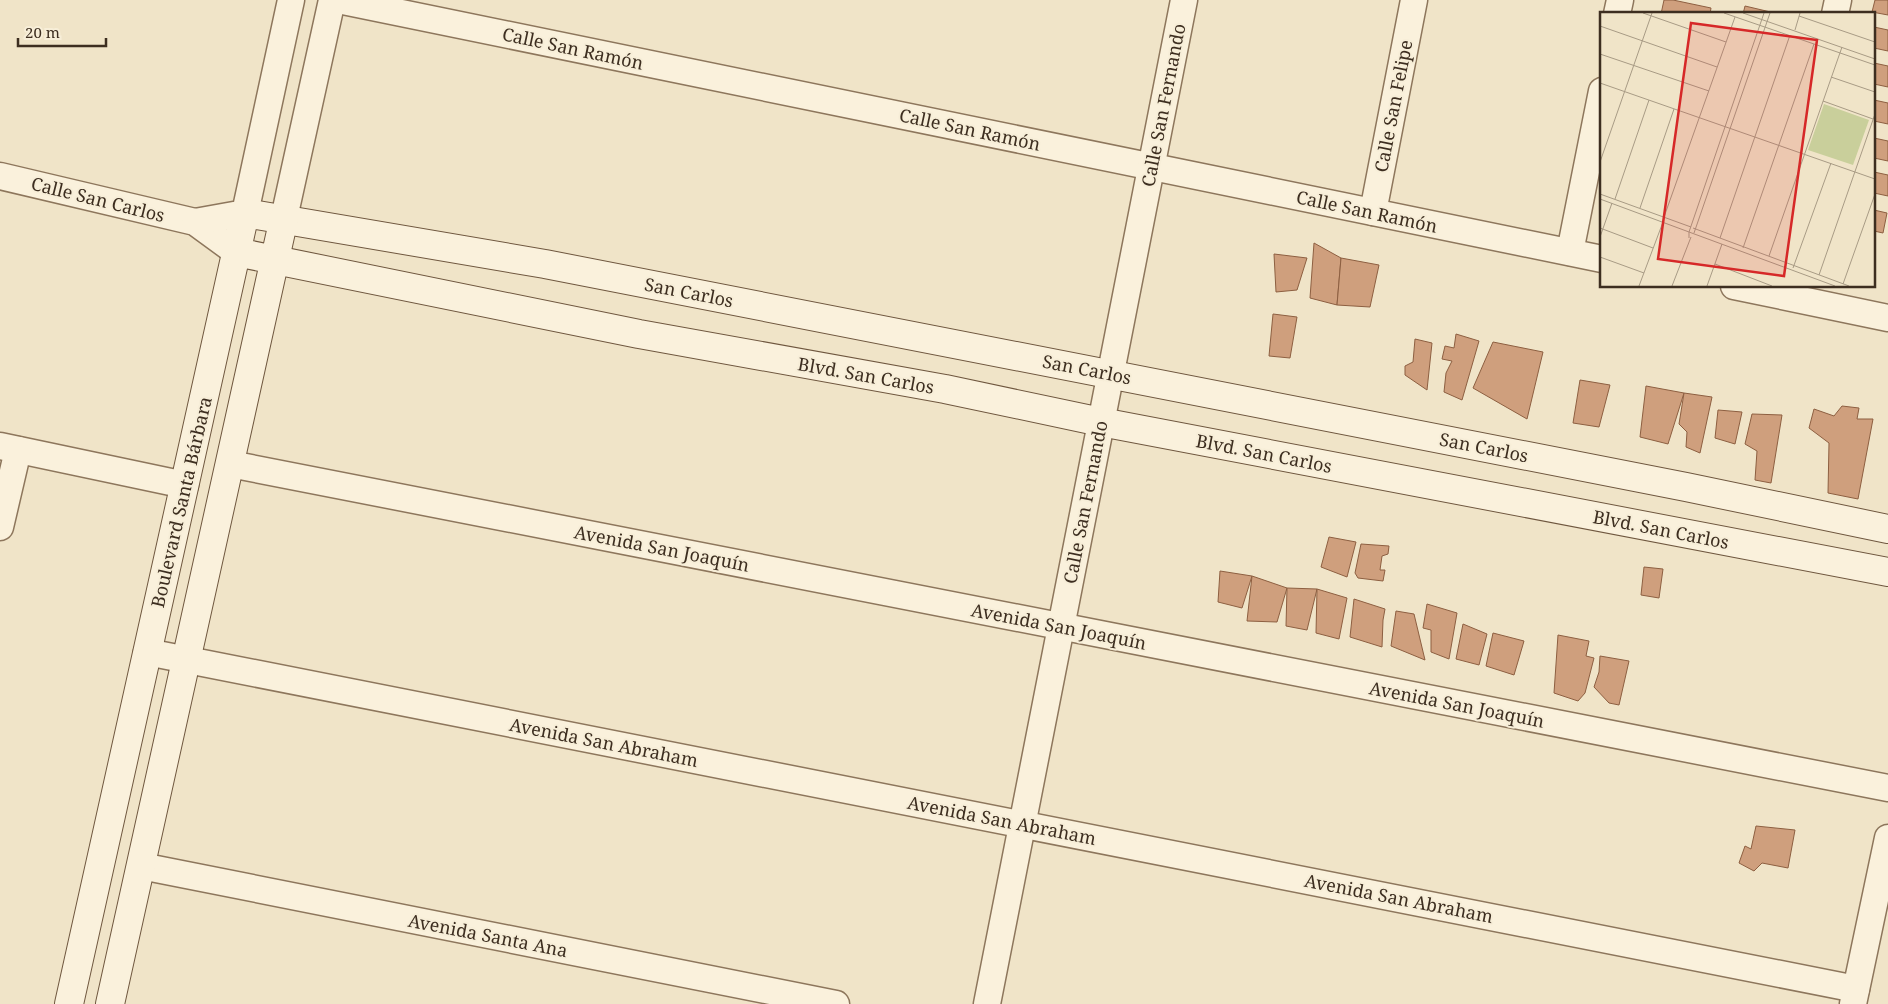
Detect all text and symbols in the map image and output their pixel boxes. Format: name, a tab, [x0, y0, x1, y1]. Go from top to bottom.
inset map	[1600, 12, 1876, 288]
scale bar	[18, 15, 105, 47]
street label: Calle San Ramón	[500, 21, 646, 75]
street label: Calle San Fernando	[1135, 21, 1191, 189]
text: 20 m	[25, 22, 60, 42]
street label: Calle San Felipe	[1368, 38, 1418, 174]
street label: Calle San Ramón	[897, 102, 1043, 156]
street label: Calle San Carlos	[29, 171, 167, 227]
street label: Calle San Ramón	[1294, 184, 1440, 238]
street label: San Carlos	[643, 272, 735, 312]
street label: San Carlos	[1041, 349, 1133, 389]
street label: Blvd. San Carlos	[796, 351, 936, 399]
street label: Boulevard Santa Bárbara	[145, 394, 217, 610]
street label: Calle San Fernando	[1057, 418, 1113, 586]
street label: San Carlos	[1438, 427, 1530, 467]
street label: Blvd. San Carlos	[1194, 428, 1334, 478]
street label: Blvd. San Carlos	[1591, 504, 1731, 554]
street label: Avenida San Joaquín	[572, 519, 752, 577]
street label: Avenida San Joaquín	[969, 597, 1149, 655]
street label: Avenida San Joaquín	[1367, 675, 1547, 733]
street label: Avenida San Abraham	[508, 712, 700, 772]
street label: Avenida San Abraham	[906, 790, 1098, 850]
street label: Avenida San Abraham	[1303, 868, 1495, 928]
street label: Avenida Santa Ana	[406, 908, 570, 962]

